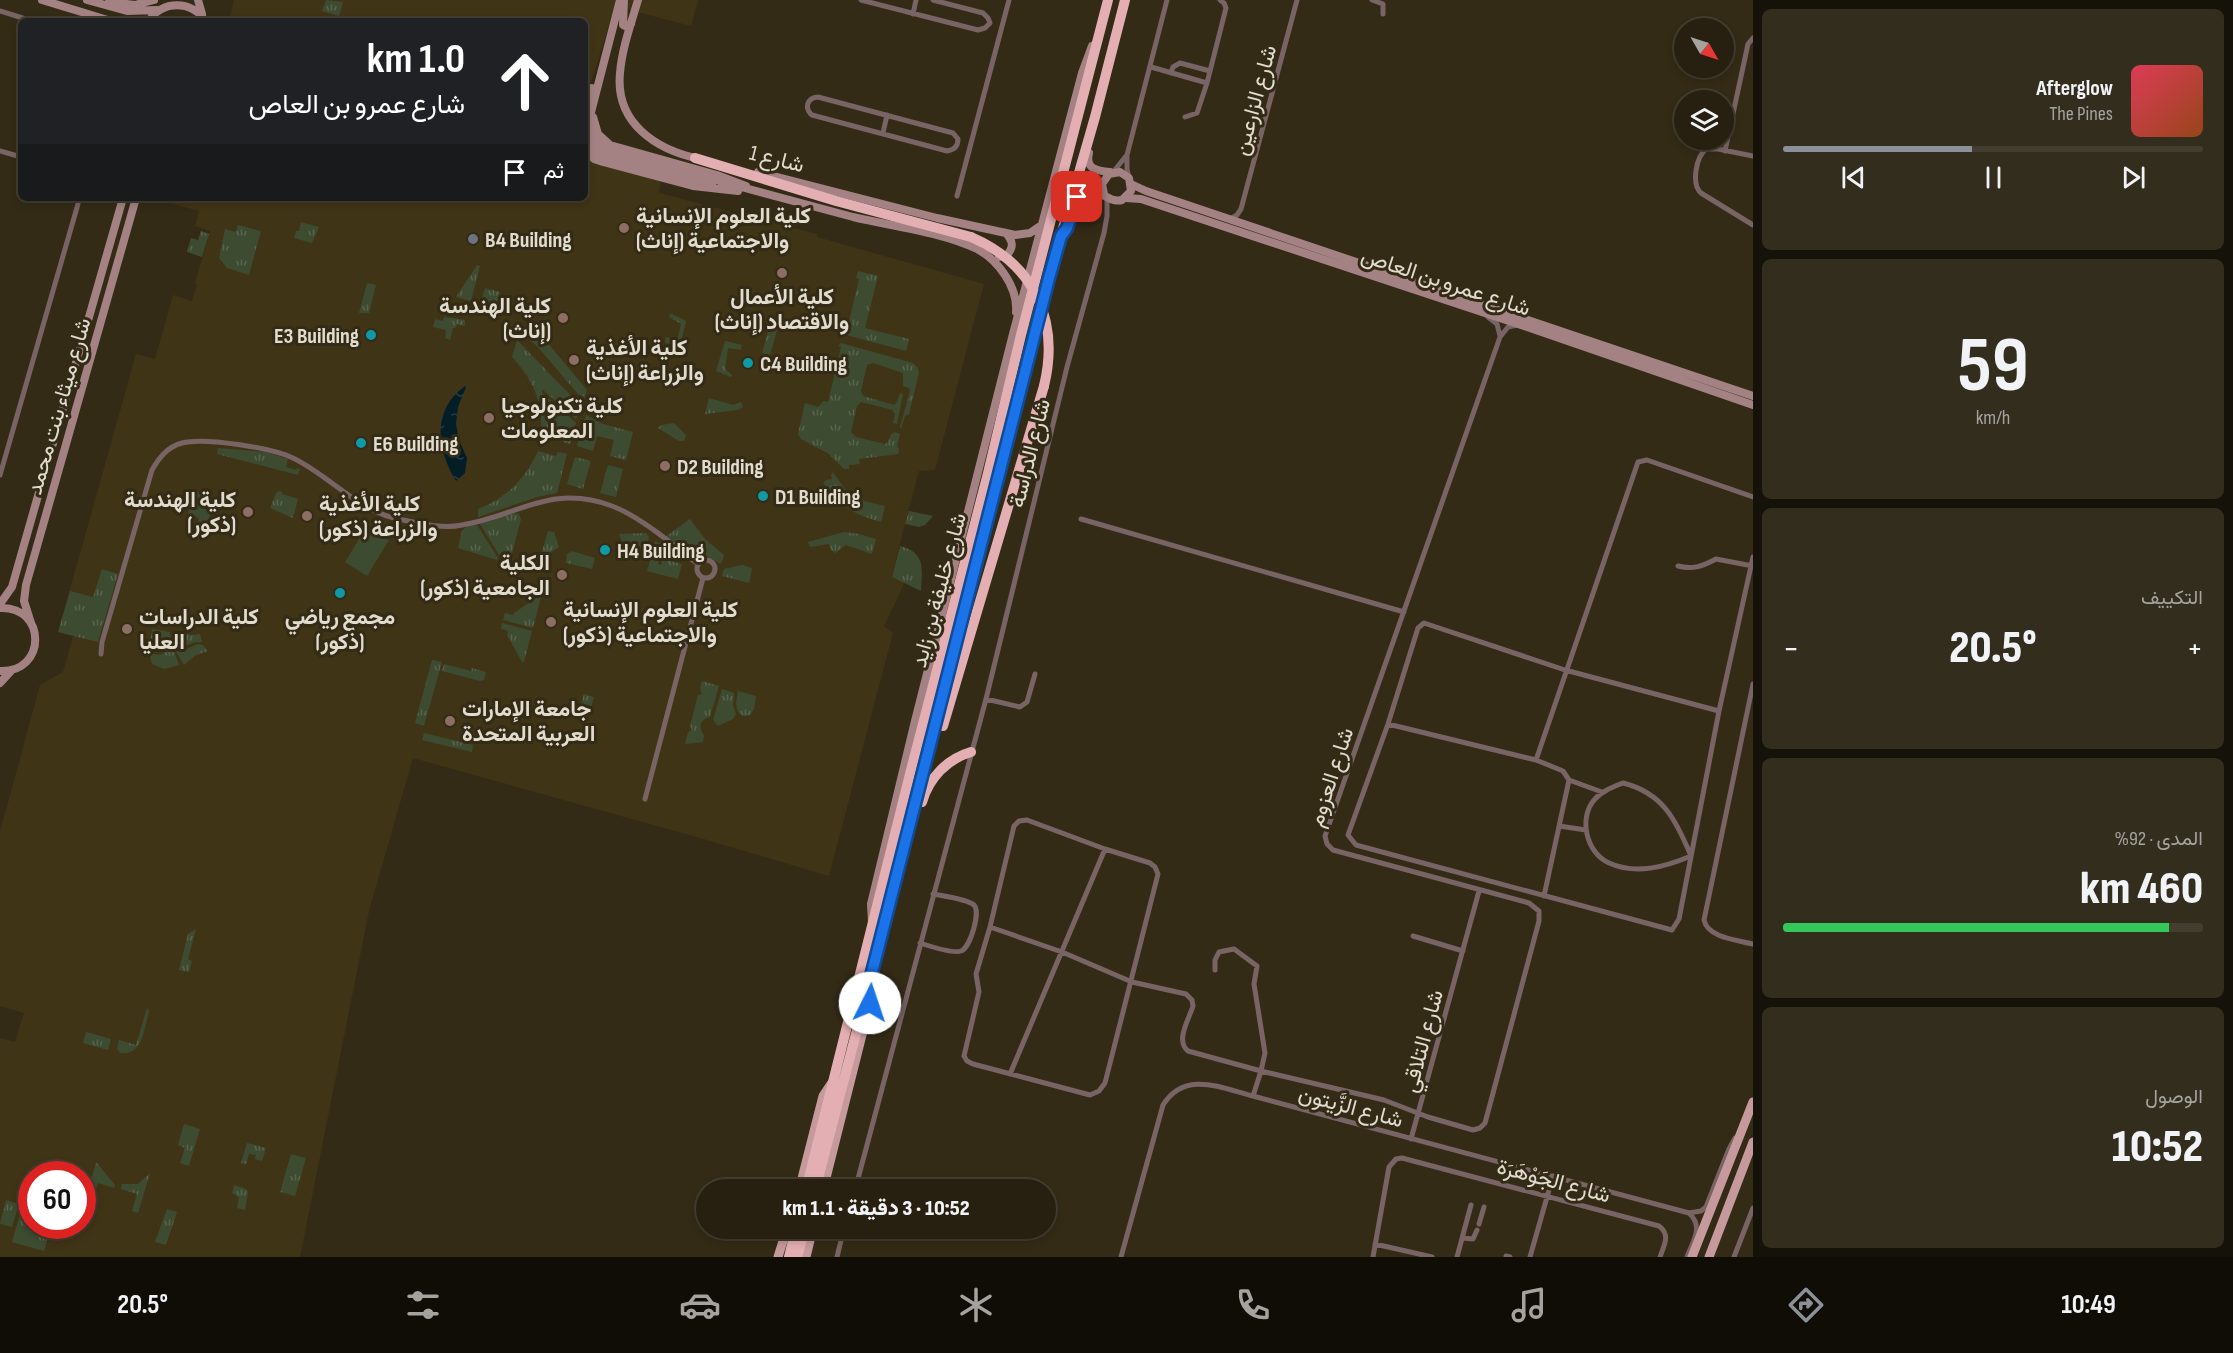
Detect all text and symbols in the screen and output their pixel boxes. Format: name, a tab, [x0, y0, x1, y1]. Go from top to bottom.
north arrow	[1674, 18, 1734, 78]
map controls	[1674, 18, 1734, 150]
text: 1.0 km	[367, 34, 465, 85]
icon: ahead	[486, 42, 564, 120]
street label: شارع الزارعين	[1228, 42, 1283, 159]
text: Afterglow	[2036, 75, 2113, 102]
text: شارع عمرو بن العاص	[249, 89, 465, 121]
button: layers	[1674, 90, 1734, 150]
text: The Pines	[2049, 102, 2113, 126]
street label: شارع 1	[746, 140, 807, 179]
icon: arrive	[498, 156, 531, 189]
text: ثم	[543, 158, 564, 185]
icon: previous	[1837, 161, 1870, 194]
icon: pause	[1977, 161, 2010, 194]
icon: next	[2117, 161, 2150, 194]
pin	[1051, 171, 1102, 222]
icon: arrive	[1060, 180, 1093, 213]
place label: كلية العلوم الإنسانية والاجتماعية (إناث)	[636, 203, 811, 255]
marker: كلية العلوم الإنسانية والاجتماعية (إناث)	[617, 221, 631, 235]
place label: B4 Building	[485, 227, 571, 254]
marker: B4 Building	[466, 232, 480, 246]
street label: شارع عمرو بن العاص	[1357, 242, 1534, 323]
marker: كلية الأعمال والاقتصاد (إناث)	[775, 266, 789, 280]
place label: كلية الأعمال والاقتصاد (إناث)	[715, 283, 849, 336]
place label: كلية الهندسة (إناث)	[439, 293, 551, 345]
marker: كلية الهندسة (إناث)	[556, 311, 570, 325]
street label: شارع ميثاء بنت محمد	[21, 315, 98, 498]
text: 59	[1957, 320, 2029, 413]
place label: E3 Building	[274, 323, 359, 350]
marker: E3 Building	[364, 328, 378, 342]
place label: كلية الأغذية والزراعة (إناث)	[586, 334, 704, 387]
place label: C4 Building	[760, 351, 847, 378]
marker: كلية الأغذية والزراعة (إناث)	[567, 353, 581, 367]
marker: C4 Building	[741, 356, 755, 370]
place label: كلية تكنولوجيا المعلومات	[501, 393, 623, 445]
street label: شارع الدراسة	[1004, 396, 1057, 510]
text: km/h	[1976, 406, 2010, 430]
marker: كلية تكنولوجيا المعلومات	[482, 411, 496, 425]
place label: E6 Building	[373, 431, 458, 458]
marker: E6 Building	[354, 436, 368, 450]
place label: D2 Building	[677, 454, 763, 481]
marker: D2 Building	[658, 459, 672, 473]
place label: D1 Building	[775, 484, 861, 511]
place label: كلية الهندسة (ذكور)	[124, 487, 236, 539]
marker: D1 Building	[756, 489, 770, 503]
place label: كلية الأغذية والزراعة (ذكور)	[319, 490, 438, 543]
marker: كلية الهندسة (ذكور)	[241, 505, 255, 519]
marker: كلية الأغذية والزراعة (ذكور)	[300, 509, 314, 523]
street label: شارع خليفة بن زايد	[906, 510, 973, 671]
place label: H4 Building	[617, 538, 705, 565]
marker: H4 Building	[598, 543, 612, 557]
place label: الكلية الجامعية (ذكور)	[420, 550, 550, 602]
marker: الكلية الجامعية (ذكور)	[555, 568, 569, 582]
marker: مجمع رياضي (ذكور)	[333, 586, 347, 600]
text: التكييف	[2141, 586, 2203, 610]
place label: كلية العلوم الإنسانية والاجتماعية (ذكور)	[563, 597, 738, 649]
place label: كلية الدراسات العليا	[139, 604, 259, 656]
place label: مجمع رياضي (ذكور)	[285, 604, 395, 656]
marker: كلية العلوم الإنسانية والاجتماعية (ذكور)	[544, 615, 558, 629]
text: 20.5°	[1949, 621, 2037, 676]
marker: كلية الدراسات العليا	[120, 622, 134, 636]
text: −	[1783, 629, 1799, 669]
text: +	[2187, 629, 2203, 669]
place label: جامعة الإمارات العربية المتحدة	[462, 696, 595, 748]
marker: جامعة الإمارات العربية المتحدة	[443, 714, 457, 728]
street label: شارع العزوم	[1303, 724, 1360, 831]
text: المدى · 92%	[2114, 827, 2203, 851]
text: 460 km	[2080, 862, 2203, 917]
position arrow	[838, 971, 902, 1035]
street label: شارع التلاقي	[1397, 987, 1454, 1097]
street label: شارع الزَّيتون	[1295, 1081, 1406, 1134]
text: الوصول	[2145, 1085, 2203, 1109]
text: 10:52	[2112, 1120, 2203, 1175]
street label: شارع الجَوْهَرَة	[1494, 1153, 1613, 1210]
speed limit sign: 60	[18, 1161, 96, 1239]
text: 10:52 · 3 دقيقة · 1.1 km	[782, 1195, 970, 1222]
icon: filters	[402, 1284, 444, 1326]
icon: car	[679, 1284, 721, 1326]
icon: climate	[955, 1284, 997, 1326]
icon: phone	[1232, 1284, 1274, 1326]
icon: music	[1508, 1284, 1550, 1326]
icon: directions	[1785, 1284, 1827, 1326]
text: 20.5°	[117, 1289, 168, 1321]
text: 10:49	[2061, 1289, 2116, 1321]

